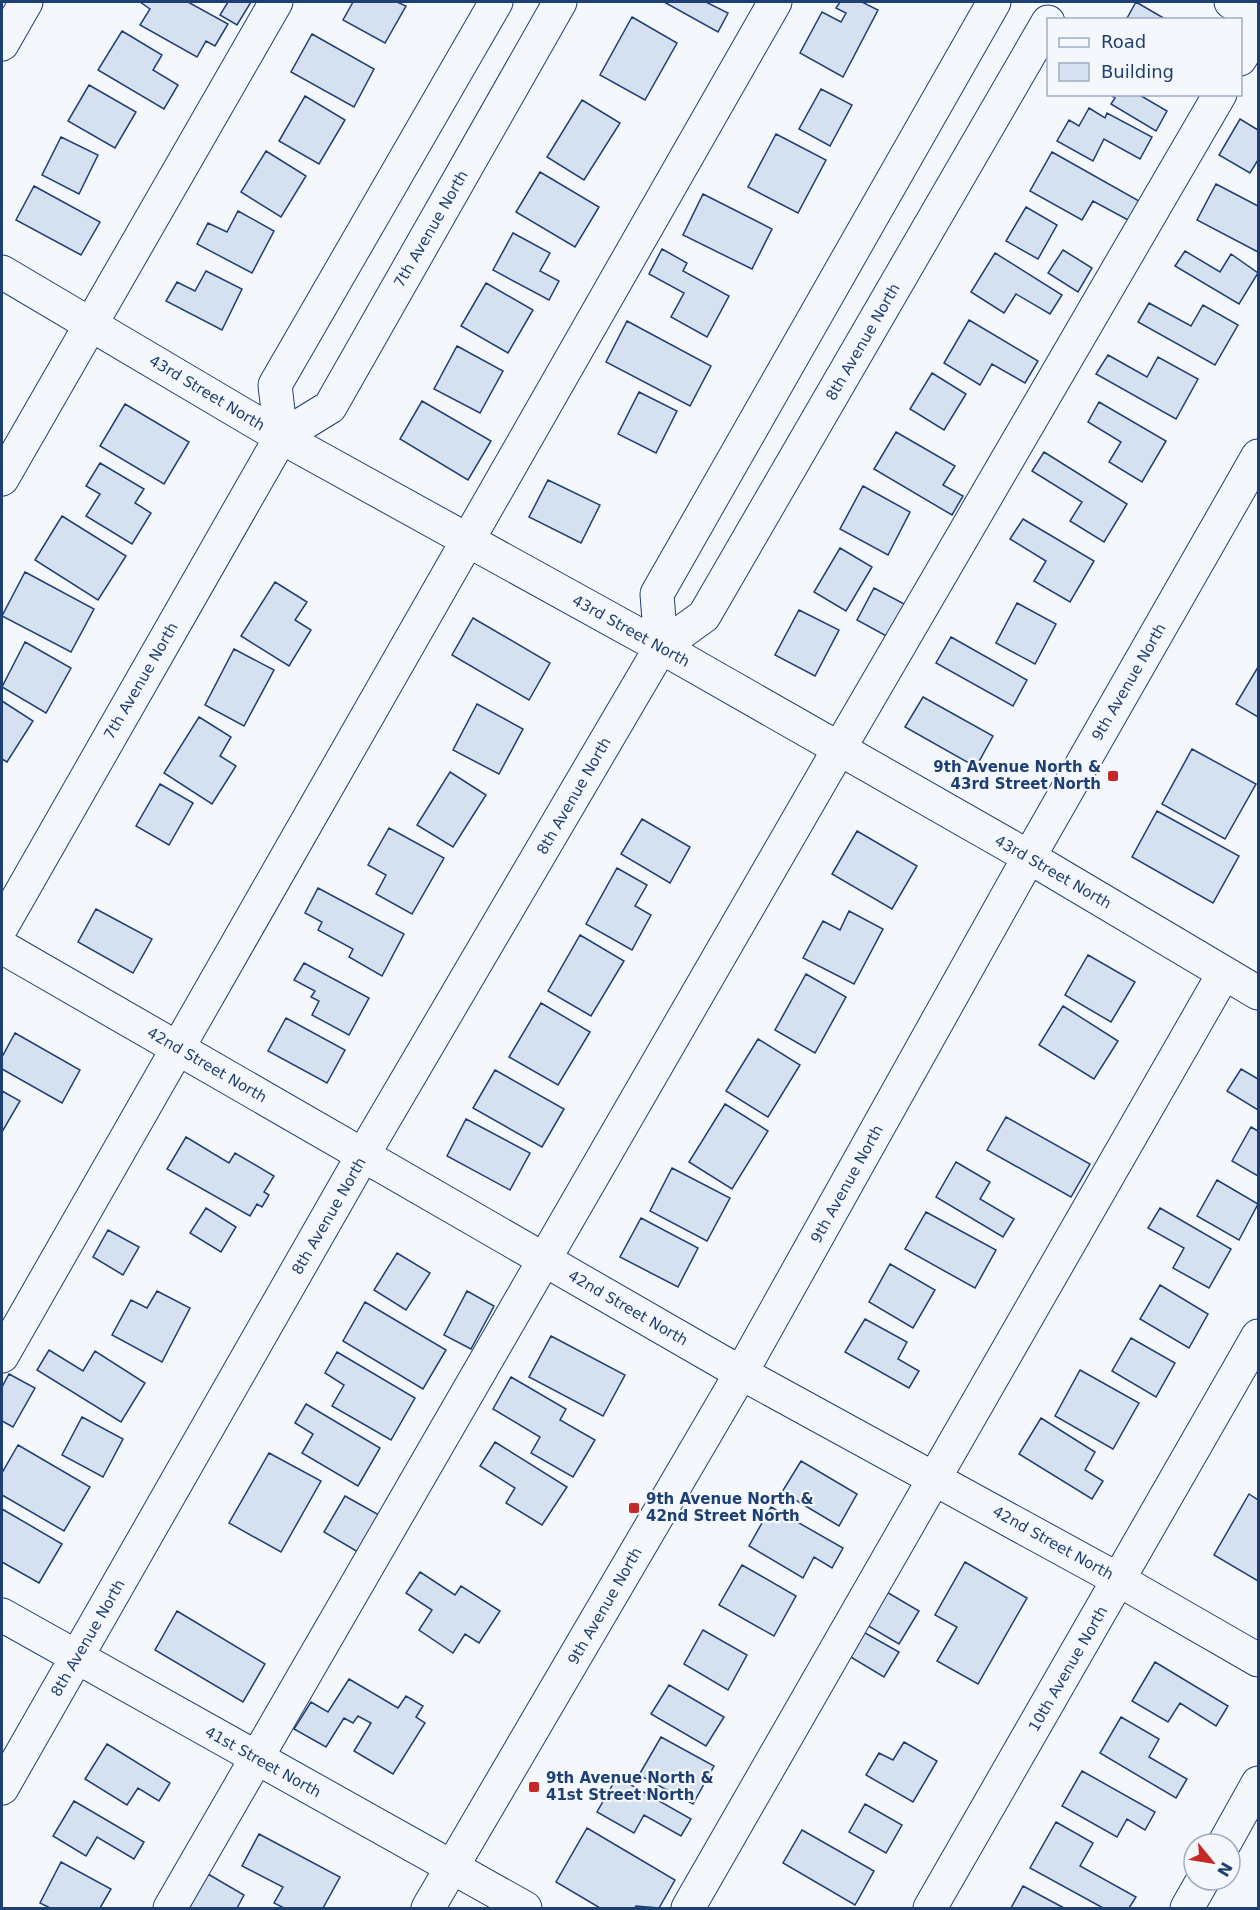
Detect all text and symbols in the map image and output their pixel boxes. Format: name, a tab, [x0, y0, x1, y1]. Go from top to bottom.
legend	[1047, 18, 1242, 96]
text: Road	[1101, 31, 1146, 52]
text: Building	[1101, 61, 1174, 82]
street label: 7th Avenue North	[390, 167, 472, 291]
street label: 8th Avenue North	[822, 280, 904, 404]
street label: 43rd Street North	[146, 351, 268, 435]
street label: 43rd Street North	[569, 591, 693, 671]
street label: 7th Avenue North	[100, 619, 182, 743]
street label: 9th Avenue North	[1088, 620, 1170, 744]
street label: 8th Avenue North	[533, 734, 615, 858]
place label: 9th Avenue North & 43rd Street North	[933, 758, 1101, 793]
marker: 9th Avenue North & 43rd Street North	[1106, 769, 1120, 783]
street label: 43rd Street North	[992, 831, 1114, 913]
street label: 42nd Street North	[144, 1023, 270, 1107]
street label: 9th Avenue North	[807, 1122, 887, 1246]
street label: 8th Avenue North	[288, 1154, 370, 1278]
street label: 42nd Street North	[565, 1266, 691, 1350]
place label: 9th Avenue North & 42nd Street North	[646, 1490, 814, 1525]
marker: 9th Avenue North & 42nd Street North	[627, 1501, 641, 1515]
street label: 42nd Street North	[990, 1502, 1116, 1584]
street label: 9th Avenue North	[564, 1544, 646, 1668]
street label: 8th Avenue North	[47, 1576, 129, 1700]
street label: 10th Avenue North	[1025, 1603, 1111, 1735]
street label: 41st Street North	[202, 1723, 324, 1801]
place label: 9th Avenue North & 41st Street North	[546, 1769, 714, 1804]
marker: 9th Avenue North & 41st Street North	[527, 1780, 541, 1794]
north arrow	[1182, 1832, 1242, 1892]
text: N	[1213, 1859, 1236, 1880]

